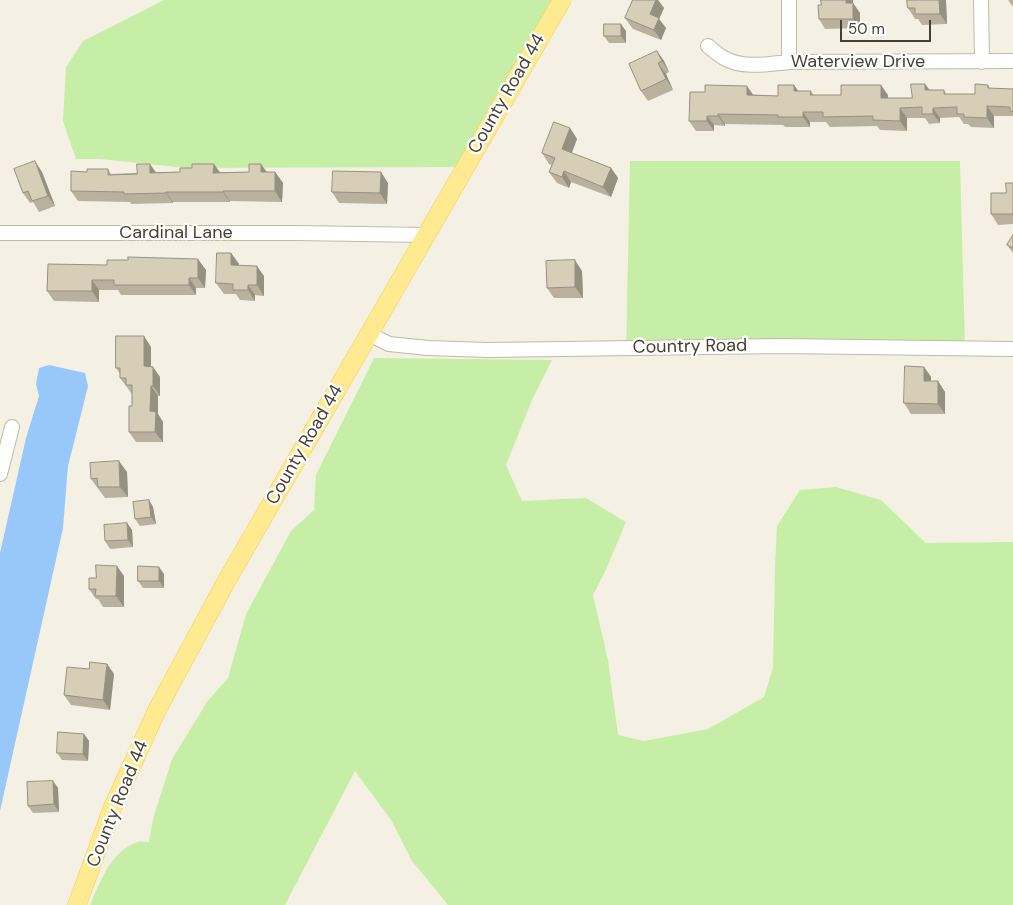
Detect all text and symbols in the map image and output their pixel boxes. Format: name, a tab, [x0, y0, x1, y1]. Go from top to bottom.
scale bar	[843, 10, 934, 42]
text: 50 m	[848, 19, 885, 39]
street label: County Road 44	[464, 30, 550, 158]
street label: Waterview Drive	[791, 51, 925, 73]
street label: Cardinal Lane	[119, 222, 233, 244]
street label: Country Road	[632, 335, 748, 359]
street label: County Road 44	[262, 381, 348, 509]
street label: County Road 44	[83, 738, 153, 870]

